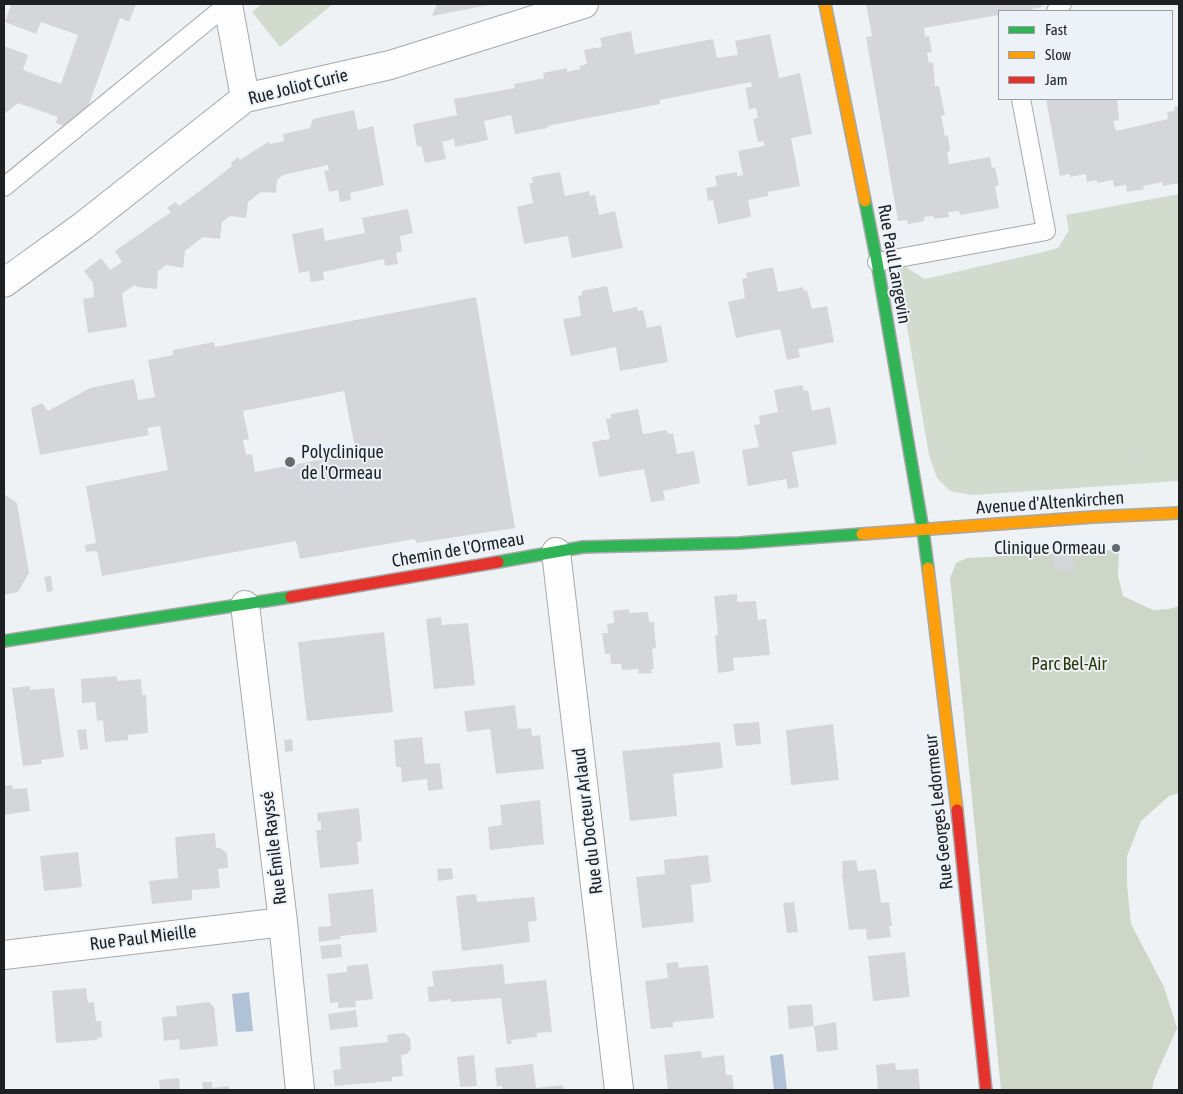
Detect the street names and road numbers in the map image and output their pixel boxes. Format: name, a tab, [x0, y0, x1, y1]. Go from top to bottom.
street label: Rue Joliot Curie	[246, 64, 350, 110]
street label: Rue Paul Langevin	[873, 203, 915, 325]
street label: Avenue d'Altenkirchen	[975, 487, 1125, 519]
street label: Chemin de l'Ormeau	[390, 528, 526, 572]
street label: Rue Georges Ledormeur	[920, 733, 958, 891]
street label: Rue du Docteur Arlaud	[568, 747, 608, 895]
street label: Rue Émile Rayssé	[256, 790, 292, 906]
street label: Rue Paul Mieille	[89, 921, 197, 955]

